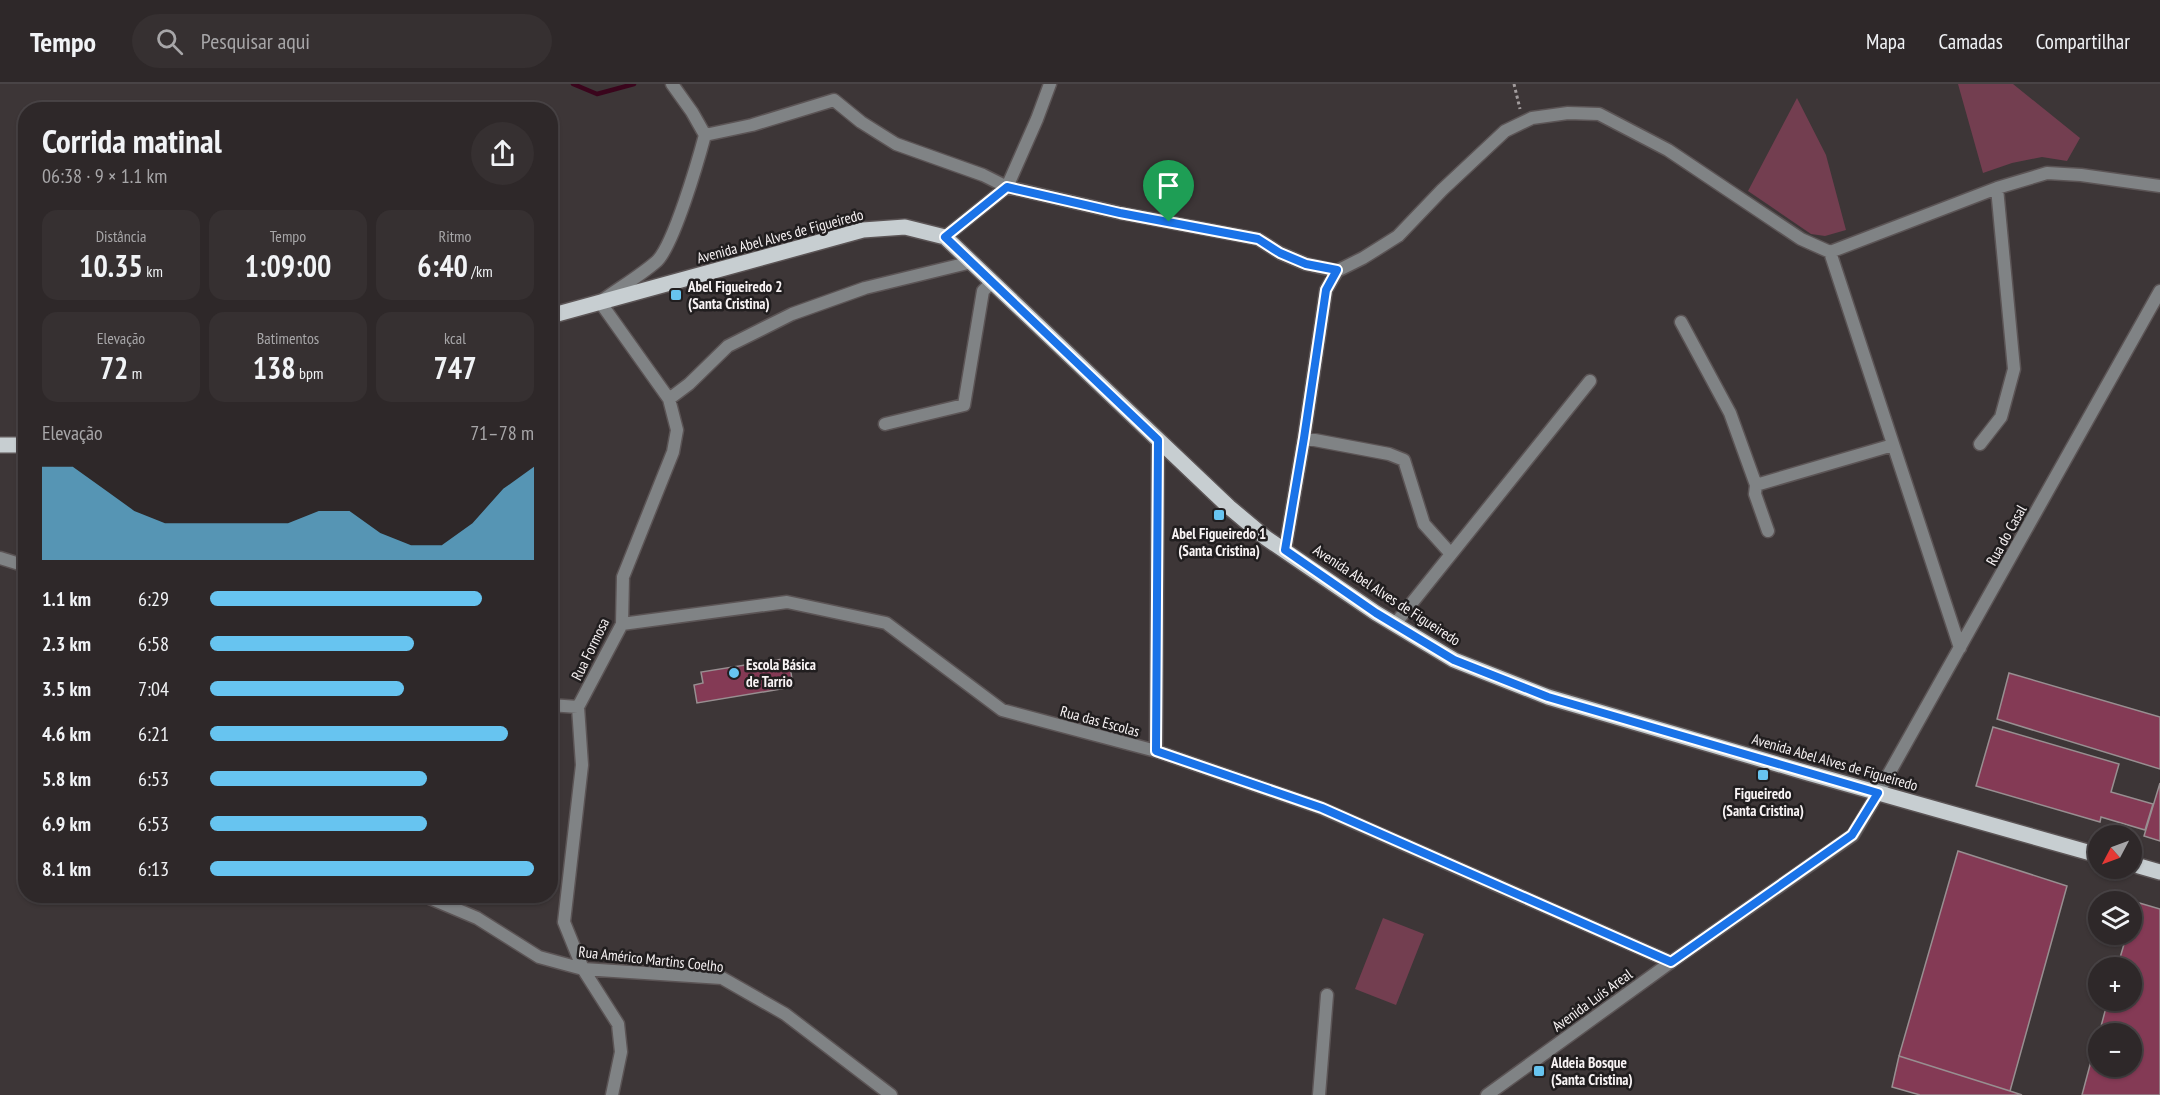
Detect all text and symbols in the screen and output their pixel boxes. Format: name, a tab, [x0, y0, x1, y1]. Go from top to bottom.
search box	[132, 14, 552, 68]
text: Tempo	[30, 23, 96, 60]
icon: search	[153, 25, 186, 58]
text: Pesquisar aqui	[201, 27, 310, 55]
text: Mapa	[1866, 28, 1905, 55]
text: Camadas	[1938, 28, 2003, 55]
text: Compartilhar	[2036, 28, 2130, 55]
text: Corrida matinal	[42, 119, 222, 162]
button: share	[471, 122, 534, 185]
pin	[1143, 160, 1194, 222]
text: 06:38 · 9 × 1.1 km	[42, 163, 167, 189]
icon: arrive	[1152, 169, 1185, 202]
street label: Avenida Abel Alves de Figueiredo	[695, 205, 865, 267]
text: Distância	[96, 226, 146, 246]
text: Tempo	[270, 226, 306, 246]
text: Ritmo	[439, 226, 471, 246]
text: 10.35	[79, 246, 143, 285]
text: 1:09:00	[245, 246, 331, 285]
text: 6:40	[417, 246, 468, 285]
text: km	[143, 261, 163, 281]
text: /km	[468, 261, 493, 281]
place label: Abel Figueiredo 2 (Santa Cristina)	[687, 277, 783, 313]
marker: Abel Figueiredo 2 (Santa Cristina)	[669, 288, 683, 302]
text: Elevação	[97, 328, 145, 348]
text: Batimentos	[257, 328, 319, 348]
text: kcal	[444, 328, 466, 348]
text: 72	[100, 348, 128, 387]
text: 138	[253, 348, 296, 387]
text: 747	[433, 348, 477, 387]
text: m	[128, 363, 142, 383]
text: bpm	[296, 363, 323, 383]
text: Elevação	[42, 420, 103, 446]
text: 71–78 m	[470, 420, 534, 446]
street label: Rua do Casal	[1982, 501, 2031, 569]
marker: Abel Figueiredo 1 (Santa Cristina)	[1212, 508, 1226, 522]
place label: Abel Figueiredo 1 (Santa Cristina)	[1171, 524, 1266, 560]
street label: Avenida Abel Alves de Figueiredo	[1310, 540, 1464, 650]
text: 1.1 km	[42, 586, 91, 612]
text: 6:29	[138, 586, 169, 612]
street label: Rua Formosa	[567, 615, 613, 683]
text: 2.3 km	[42, 631, 91, 657]
text: 6:58	[138, 631, 169, 657]
place label: Escola Básica de Tarrio	[746, 655, 816, 691]
marker: Escola Básica de Tarrio	[727, 666, 741, 680]
text: 3.5 km	[42, 676, 91, 702]
text: 7:04	[138, 676, 169, 702]
street label: Rua das Escolas	[1058, 701, 1142, 741]
text: 4.6 km	[42, 721, 91, 747]
text: 6:21	[138, 721, 169, 747]
street label: Avenida Abel Alves de Figueiredo	[1750, 729, 1920, 795]
text: 5.8 km	[42, 766, 91, 792]
text: 6:53	[138, 766, 169, 792]
marker: Figueiredo (Santa Cristina)	[1756, 768, 1770, 782]
place label: Figueiredo (Santa Cristina)	[1722, 784, 1804, 820]
text: 6.9 km	[42, 811, 91, 837]
text: 6:53	[138, 811, 169, 837]
north arrow	[2088, 825, 2142, 879]
map controls	[2088, 825, 2142, 1077]
text: 8.1 km	[42, 856, 91, 882]
text: 6:13	[138, 856, 169, 882]
button: layers	[2088, 891, 2142, 945]
street label: Rua Américo Martins Coelho	[578, 942, 724, 976]
button: +	[2088, 957, 2142, 1011]
street label: Avenida Luís Areal	[1548, 964, 1636, 1036]
button: −	[2088, 1023, 2142, 1077]
place label: Aldeia Bosque (Santa Cristina)	[1550, 1053, 1633, 1089]
marker: Aldeia Bosque (Santa Cristina)	[1532, 1064, 1546, 1078]

